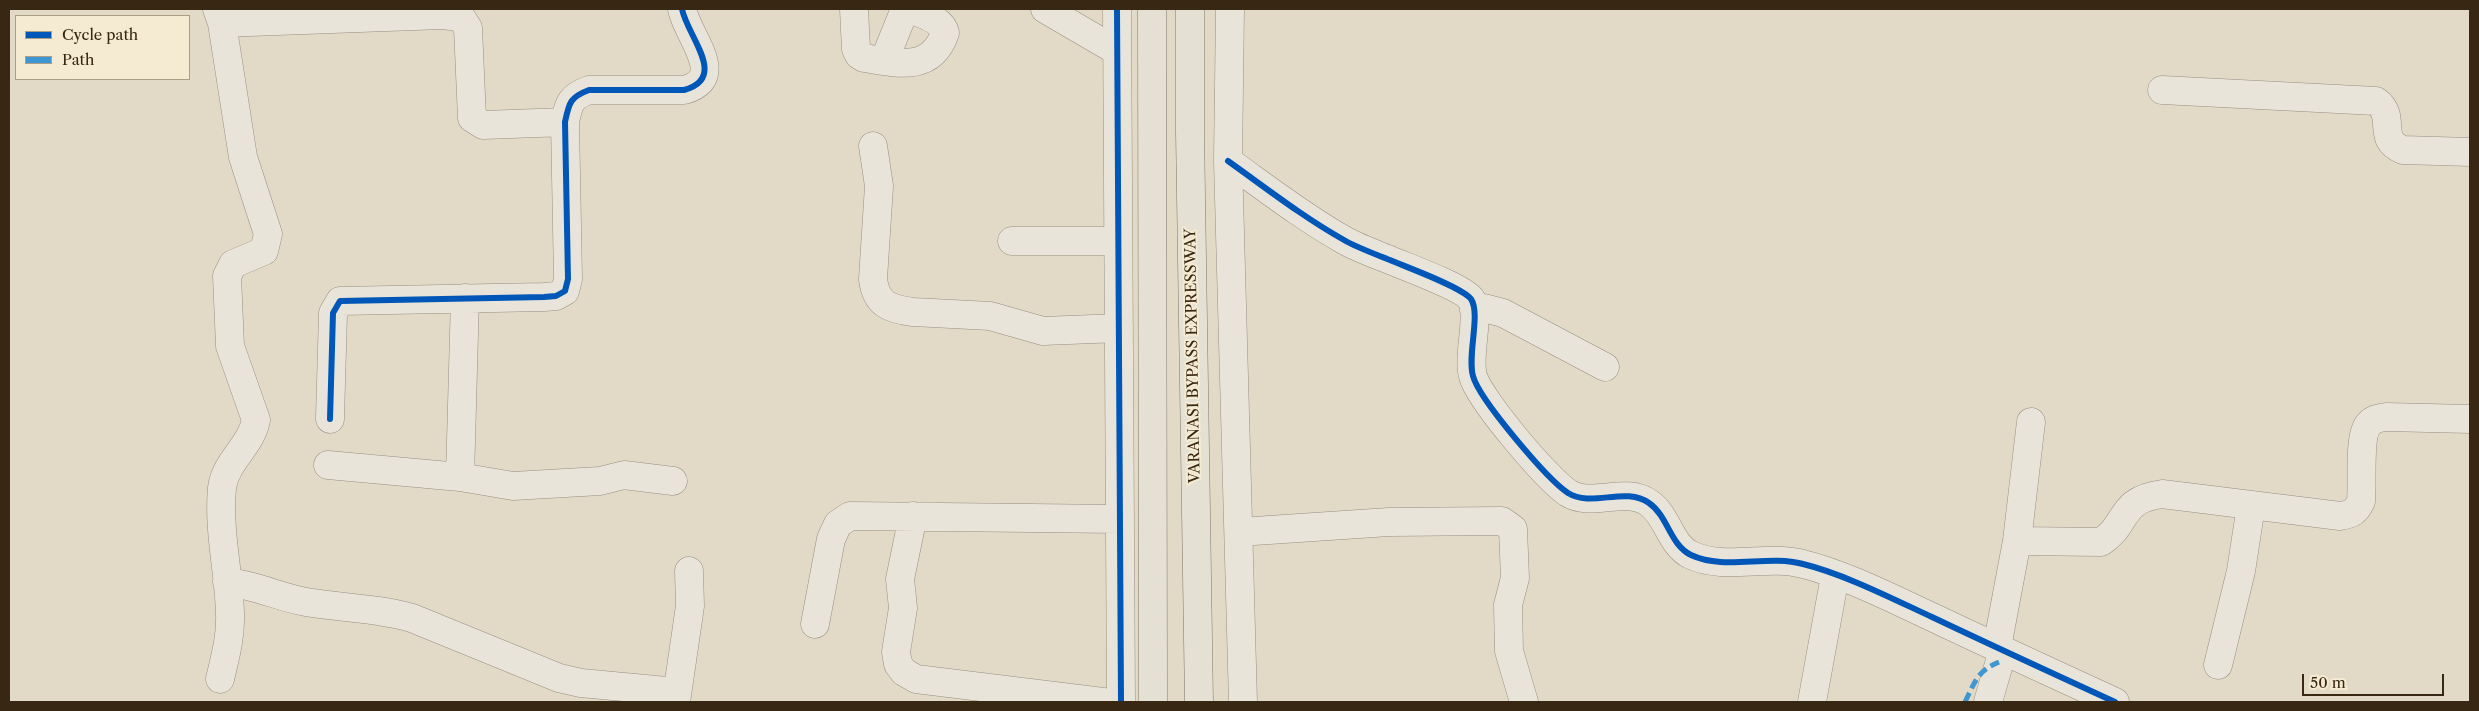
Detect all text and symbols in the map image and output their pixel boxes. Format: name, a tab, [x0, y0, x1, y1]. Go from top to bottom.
legend	[15, 15, 190, 80]
text: Cycle path	[62, 25, 138, 44]
text: Path	[62, 50, 94, 69]
street label: VARANASI BYPASS EXPRESSWAY	[1182, 228, 1204, 484]
scale bar	[2304, 664, 2446, 696]
text: 50 m	[2310, 673, 2346, 692]

